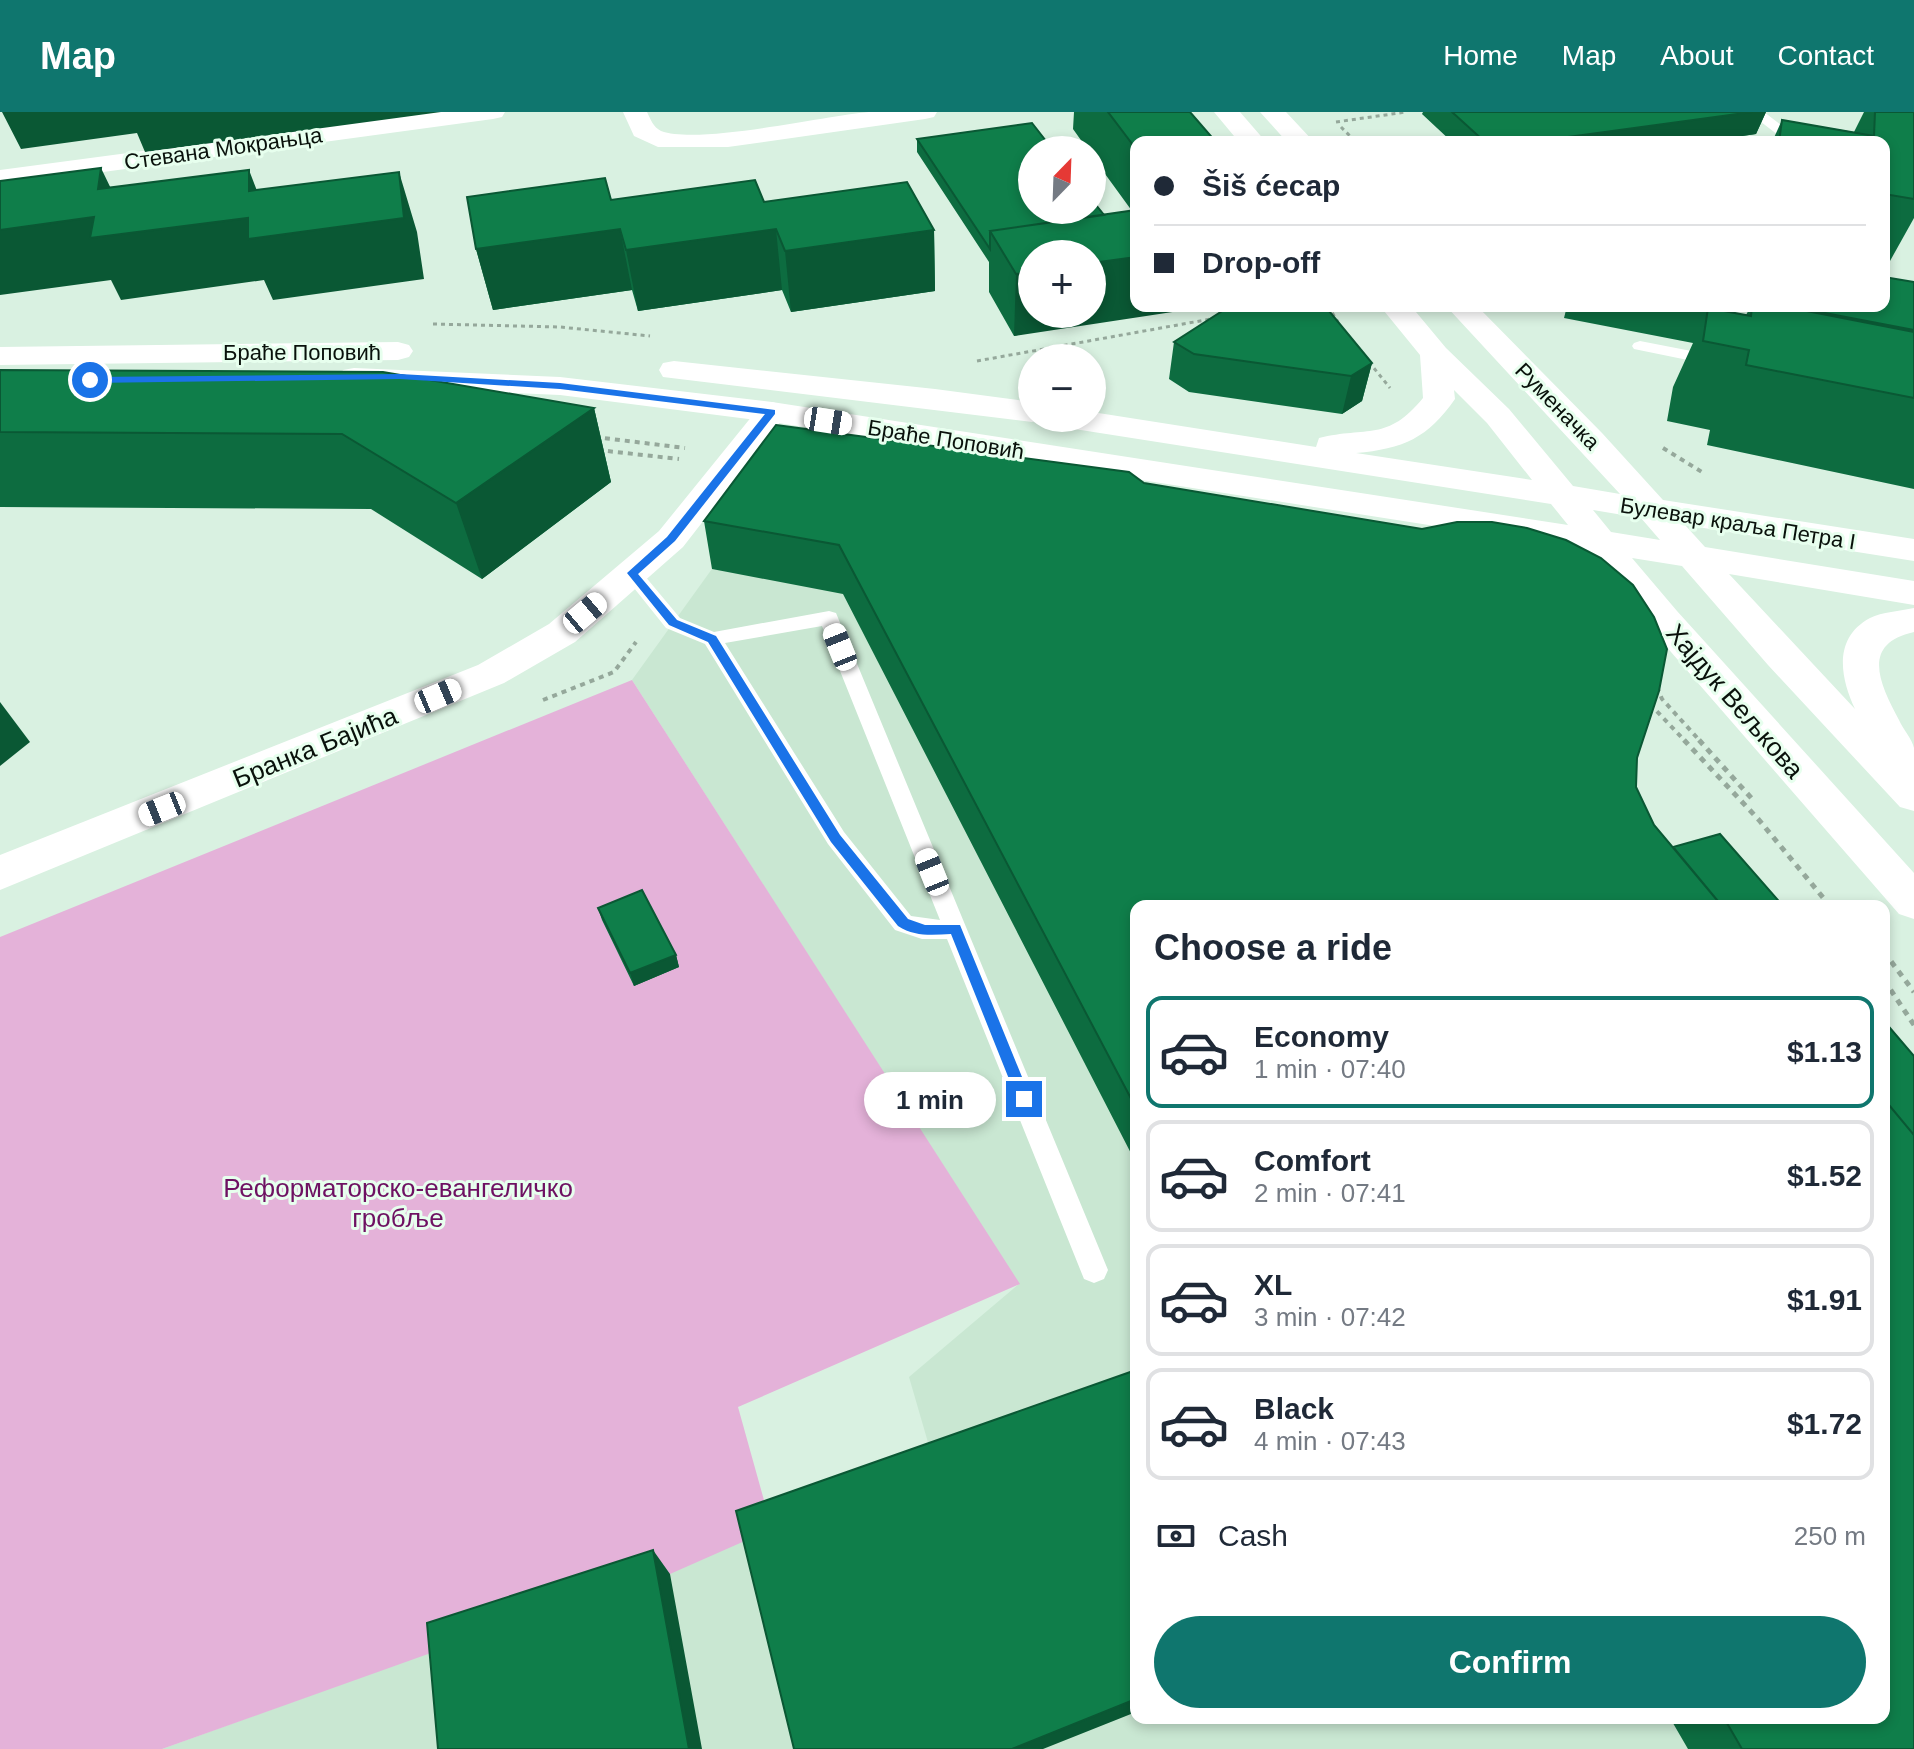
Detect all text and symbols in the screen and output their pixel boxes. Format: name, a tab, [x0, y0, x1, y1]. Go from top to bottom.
text: Map	[40, 35, 116, 77]
text: Home	[1443, 40, 1518, 71]
text: Map	[1562, 40, 1616, 71]
text: About	[1660, 40, 1734, 71]
text: Contact	[1778, 40, 1874, 71]
street label: Стевана Мокрањца	[122, 122, 324, 175]
north arrow	[1018, 136, 1106, 224]
map controls	[1018, 136, 1106, 432]
text: Šiš ćecap	[1202, 169, 1340, 202]
button: +	[1018, 240, 1106, 328]
text: Drop-off	[1202, 246, 1320, 279]
street label: Браће Поповић	[223, 340, 381, 365]
button: −	[1018, 344, 1106, 432]
street label: Руменачка	[1510, 358, 1606, 455]
route start	[72, 362, 108, 398]
car	[802, 405, 854, 437]
street label: Браће Поповић	[866, 415, 1026, 464]
street label: Булевар краља Петра I	[1618, 493, 1857, 554]
car	[559, 588, 611, 638]
street label: Хајдук Вељкова	[1660, 618, 1810, 784]
car	[820, 620, 860, 674]
car	[411, 676, 465, 716]
street label: Бранка Бајића	[228, 700, 402, 794]
car	[135, 789, 189, 829]
car	[912, 845, 952, 899]
text: Choose a ride	[1154, 927, 1392, 968]
icon: car	[1158, 1016, 1230, 1088]
text: Economy	[1254, 1020, 1389, 1053]
text: $1.13	[1787, 1035, 1862, 1068]
text: 1 min · 07:40	[1254, 1054, 1406, 1084]
callout: 1 min	[864, 1071, 996, 1127]
route end	[1006, 1081, 1042, 1117]
text: 1 min	[896, 1085, 964, 1115]
icon: car	[1158, 1140, 1230, 1212]
text: Comfort	[1254, 1144, 1371, 1177]
text: $1.52	[1787, 1159, 1862, 1192]
park label: Реформаторско-евангеличко гробље	[223, 1173, 573, 1233]
text: 2 min · 07:41	[1254, 1178, 1406, 1208]
icon: car	[1158, 1264, 1230, 1336]
text: XL	[1254, 1268, 1292, 1301]
text: $1.91	[1787, 1283, 1862, 1316]
text: 3 min · 07:42	[1254, 1302, 1406, 1332]
icon: car	[1158, 1388, 1230, 1460]
text: Black	[1254, 1392, 1334, 1425]
text: $1.72	[1787, 1407, 1862, 1440]
text: 4 min · 07:43	[1254, 1426, 1406, 1456]
icon: cash	[1154, 1514, 1198, 1558]
text: Cash	[1218, 1519, 1288, 1552]
text: 250 m	[1794, 1521, 1866, 1551]
button: Confirm	[1154, 1616, 1866, 1708]

